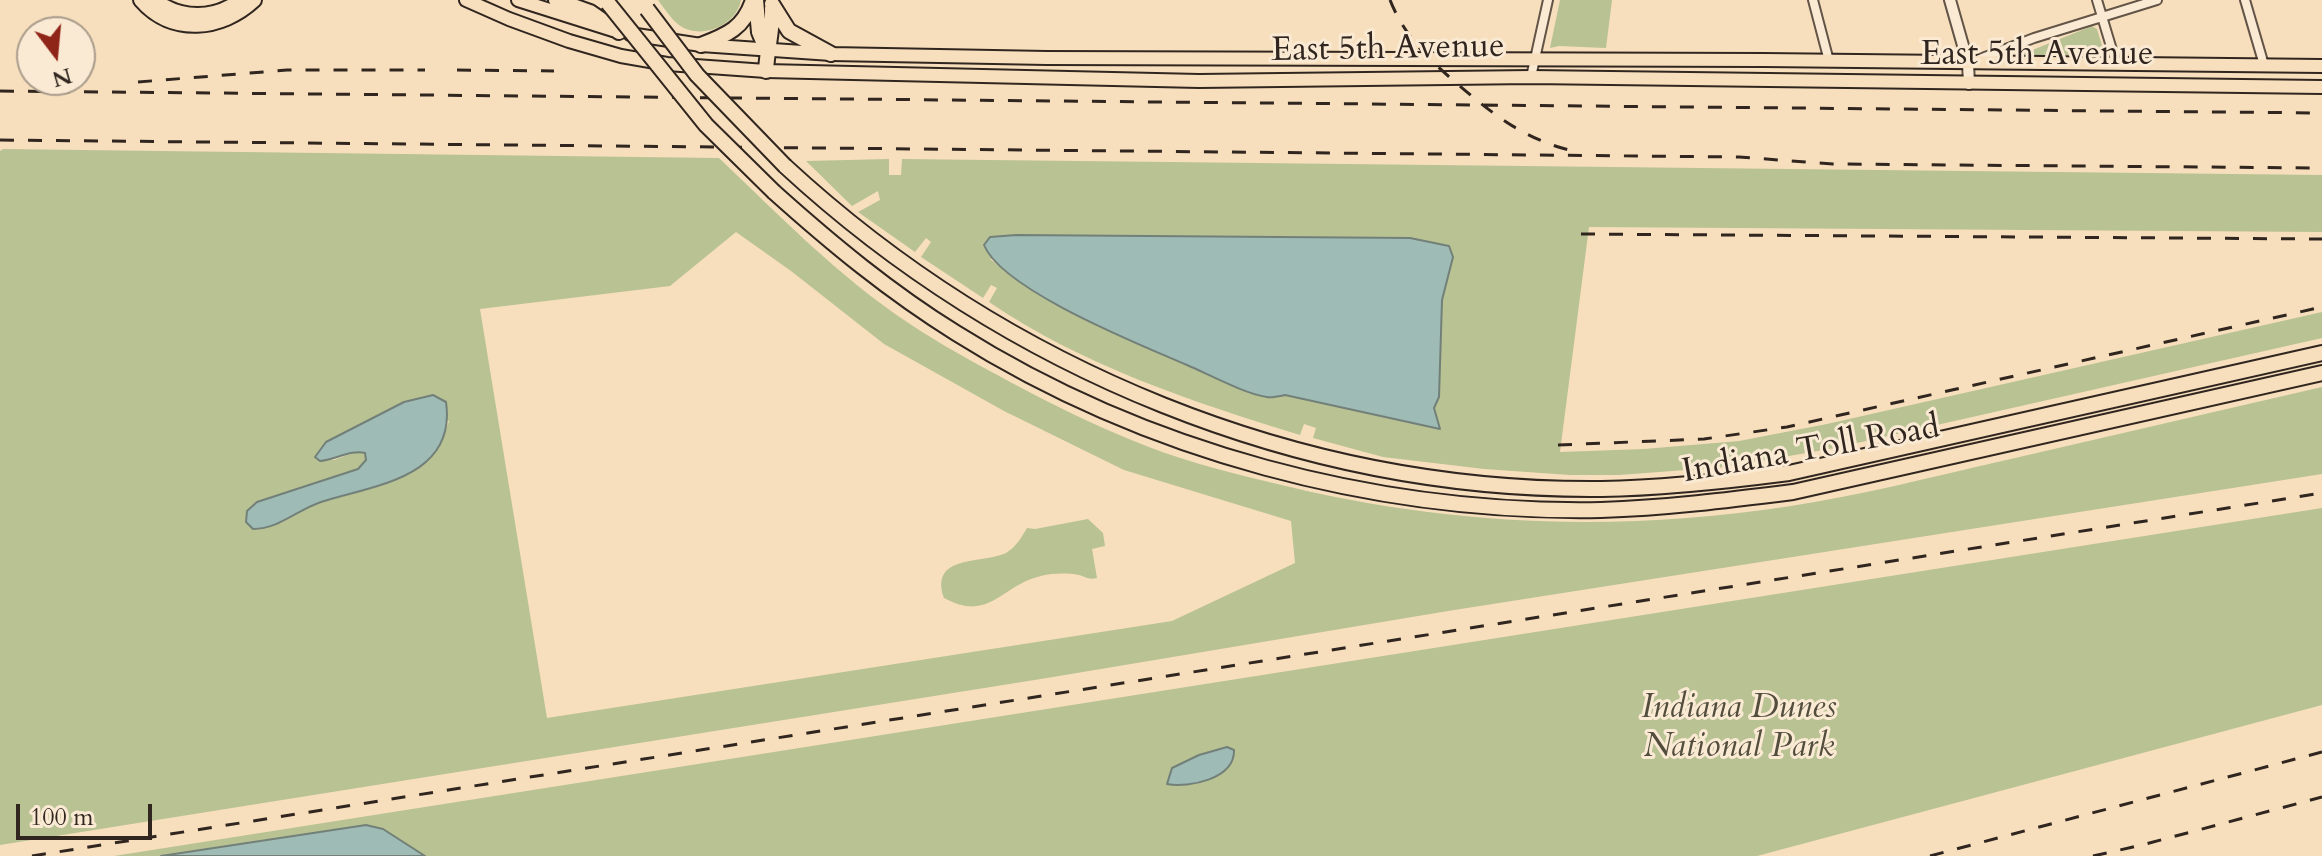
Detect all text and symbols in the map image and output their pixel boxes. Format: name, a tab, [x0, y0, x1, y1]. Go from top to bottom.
north arrow	[16, 16, 96, 96]
street label: East 5th Avenue	[1271, 28, 1505, 72]
street label: East 5th Avenue	[1920, 36, 2154, 76]
text: N	[49, 60, 75, 94]
street label: Indiana Toll Road	[1679, 408, 1943, 494]
park label: Indiana Dunes National Park	[1641, 689, 1837, 768]
scale bar	[20, 788, 156, 838]
text: 100 m	[30, 801, 94, 834]

